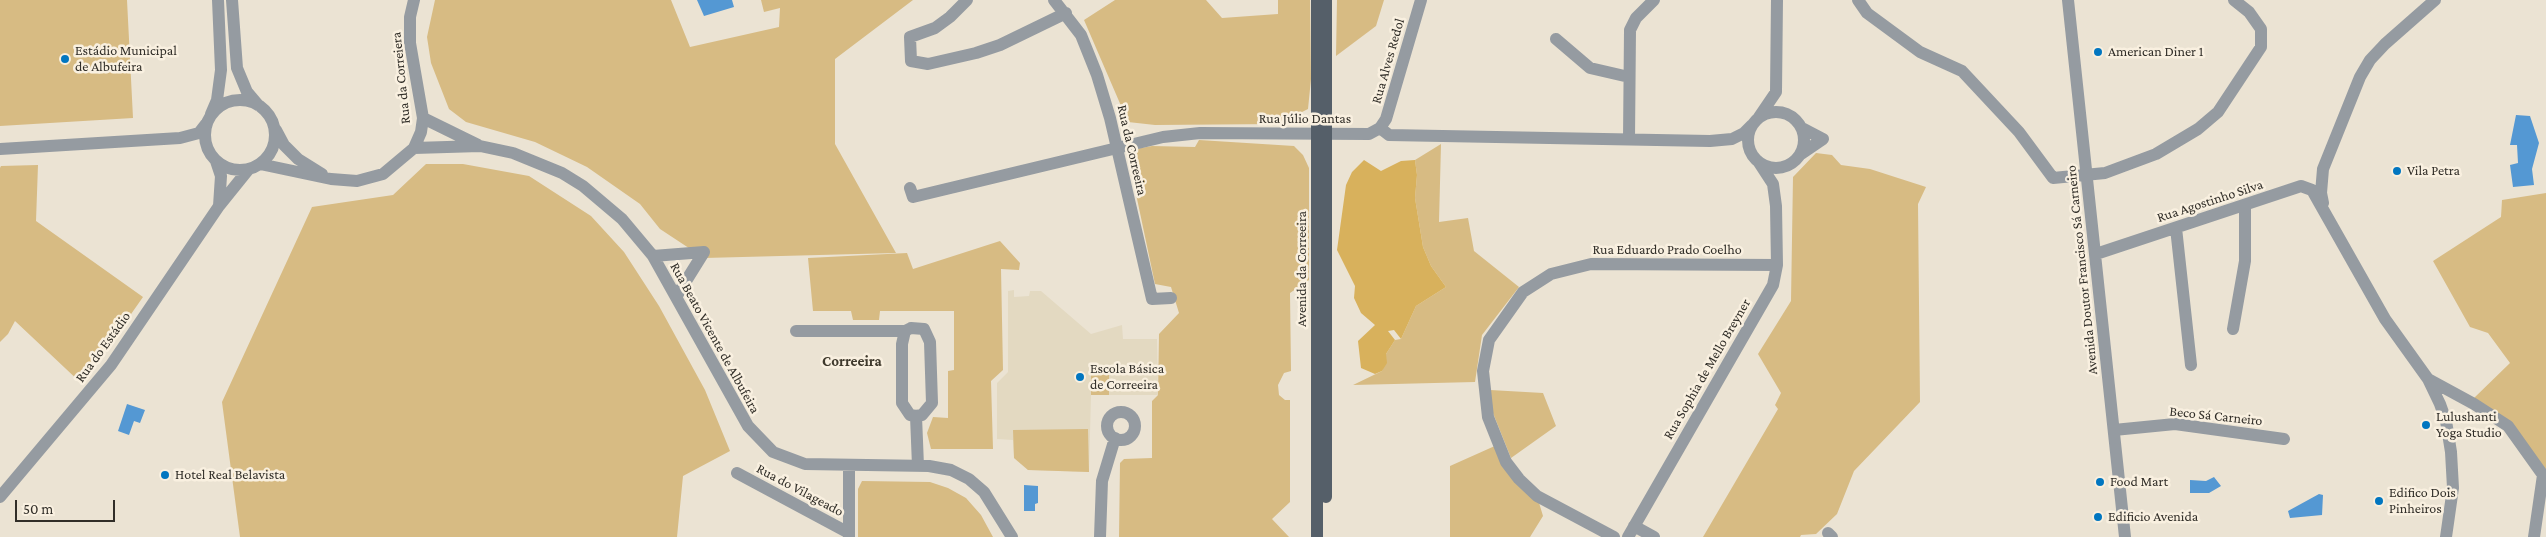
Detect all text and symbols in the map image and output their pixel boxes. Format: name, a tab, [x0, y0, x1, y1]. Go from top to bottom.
street label: Rua Alves Redol	[1368, 16, 1408, 106]
street label: Rua da Correiera	[388, 31, 414, 125]
place label: Estádio Municipal de Albufeira	[75, 43, 177, 75]
place label: American Diner 1	[2108, 44, 2203, 60]
marker: American Diner 1	[2092, 46, 2104, 58]
marker: Estádio Municipal de Albufeira	[59, 53, 71, 65]
street label: Rua da Correeira	[1113, 103, 1151, 197]
street label: Rua Júlio Dantas	[1259, 111, 1351, 127]
place label: Vila Petra	[2407, 163, 2460, 179]
street label: Avenida Doutor Francisco Sá Carneiro	[2063, 164, 2101, 376]
marker: Vila Petra	[2391, 165, 2403, 177]
street label: Rua Agostinho Silva	[2155, 176, 2265, 226]
street label: Avenida da Correeira	[1294, 211, 1310, 327]
street label: Rua Eduardo Prado Coelho	[1592, 242, 1742, 258]
street label: Rua Beato Vicente de Albufeira	[666, 260, 764, 416]
street label: Rua Sophia de Mello Breyner	[1660, 296, 1754, 442]
street label: Rua do Estádio	[72, 308, 134, 386]
district label: Correeira	[822, 352, 882, 370]
place label: Escola Básica de Correeira	[1090, 361, 1164, 394]
marker: Escola Básica de Correeira	[1074, 371, 1086, 383]
street label: Beco Sá Carneiro	[2169, 403, 2263, 429]
place label: Lulushanti Yoga Studio	[2436, 409, 2502, 442]
marker: Lulushanti Yoga Studio	[2420, 419, 2432, 431]
street label: Rua do Vilageado	[754, 460, 846, 520]
place label: Hotel Real Belavista	[175, 467, 285, 483]
marker: Hotel Real Belavista	[159, 469, 171, 481]
place label: Food Mart	[2110, 474, 2168, 490]
marker: Food Mart	[2094, 476, 2106, 488]
place label: Edifico Dois Pinheiros	[2389, 485, 2456, 518]
scale bar	[18, 490, 118, 522]
marker: Edifico Dois Pinheiros	[2373, 495, 2385, 507]
text: 50 m	[23, 501, 53, 517]
place label: Edificio Avenida	[2108, 509, 2198, 525]
marker: Edificio Avenida	[2092, 511, 2104, 523]

